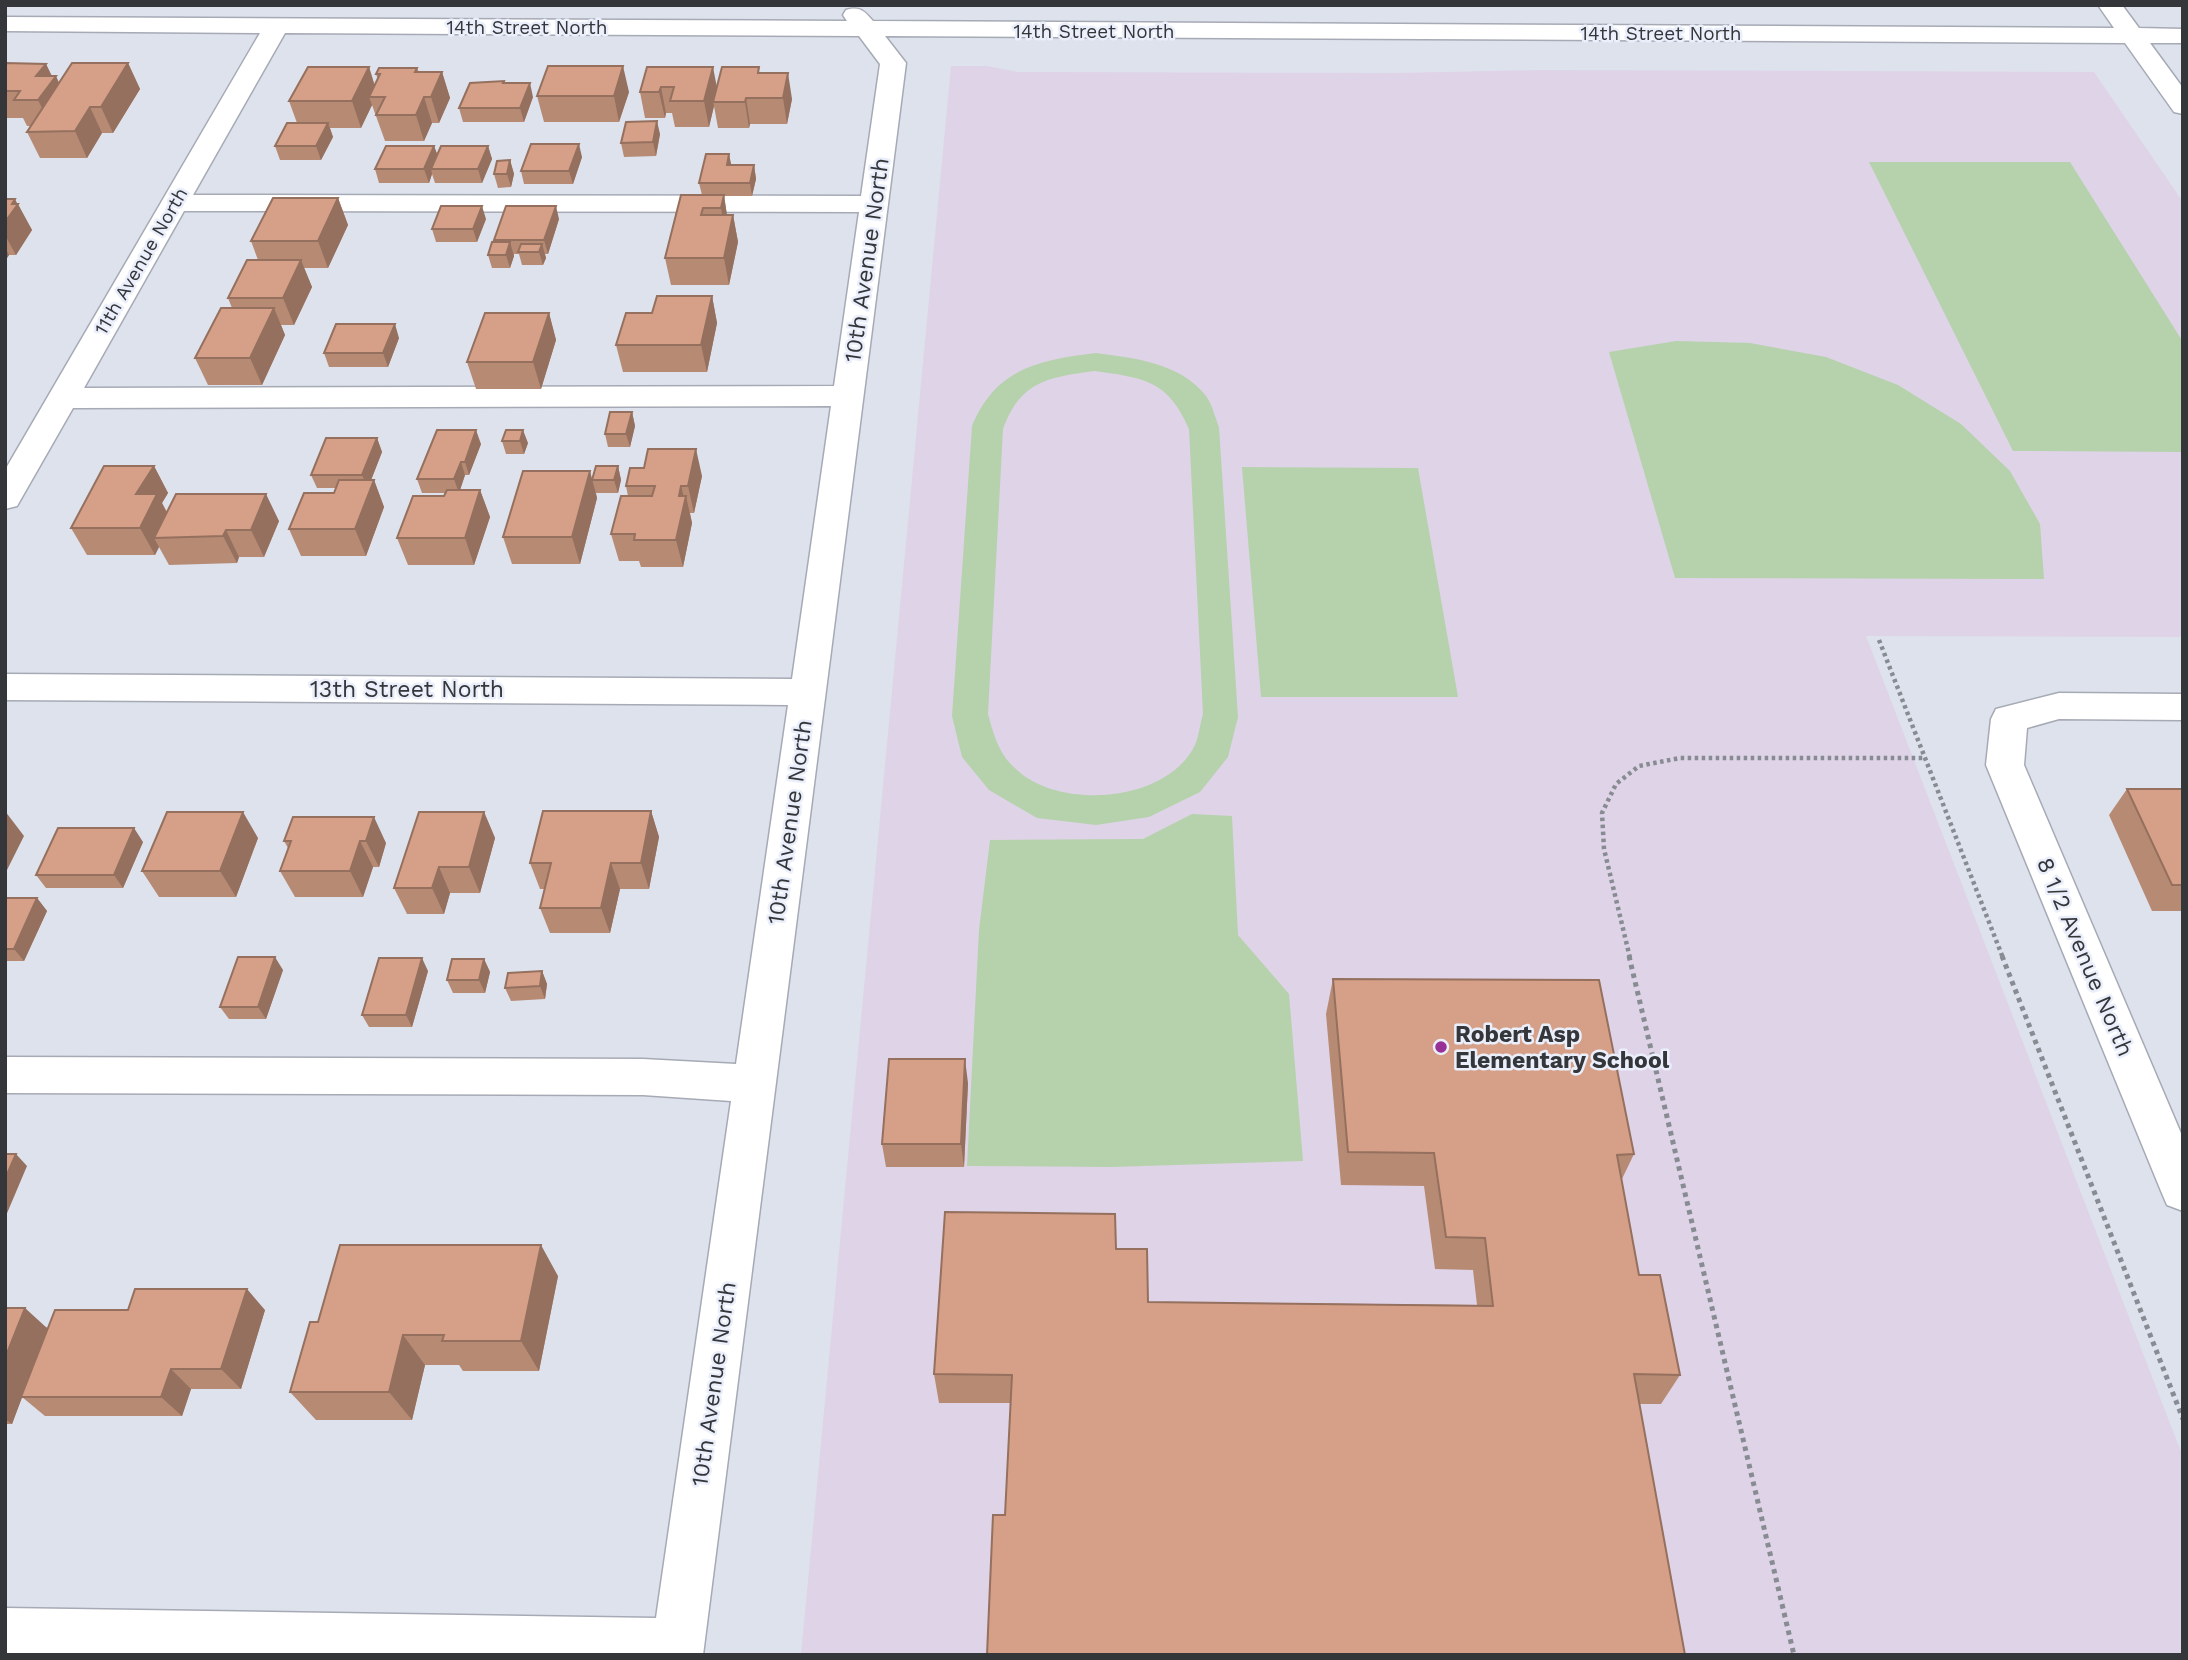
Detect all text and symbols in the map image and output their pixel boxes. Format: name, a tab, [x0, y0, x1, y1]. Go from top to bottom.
street label: 14th Street North	[447, 16, 608, 39]
street label: 14th Street North	[1014, 20, 1175, 43]
street label: 14th Street North	[1581, 22, 1742, 45]
street label: 10th Avenue North	[839, 156, 895, 364]
street label: 11th Avenue North	[90, 183, 192, 339]
street label: 13th Street North	[310, 676, 504, 703]
street label: 10th Avenue North	[762, 718, 818, 926]
street label: 8 1/2 Avenue North	[2031, 854, 2139, 1060]
place label: Robert Asp Elementary School	[1455, 1021, 1670, 1074]
marker: Robert Asp Elementary School	[1433, 1039, 1449, 1055]
street label: 10th Avenue North	[686, 1280, 742, 1488]

